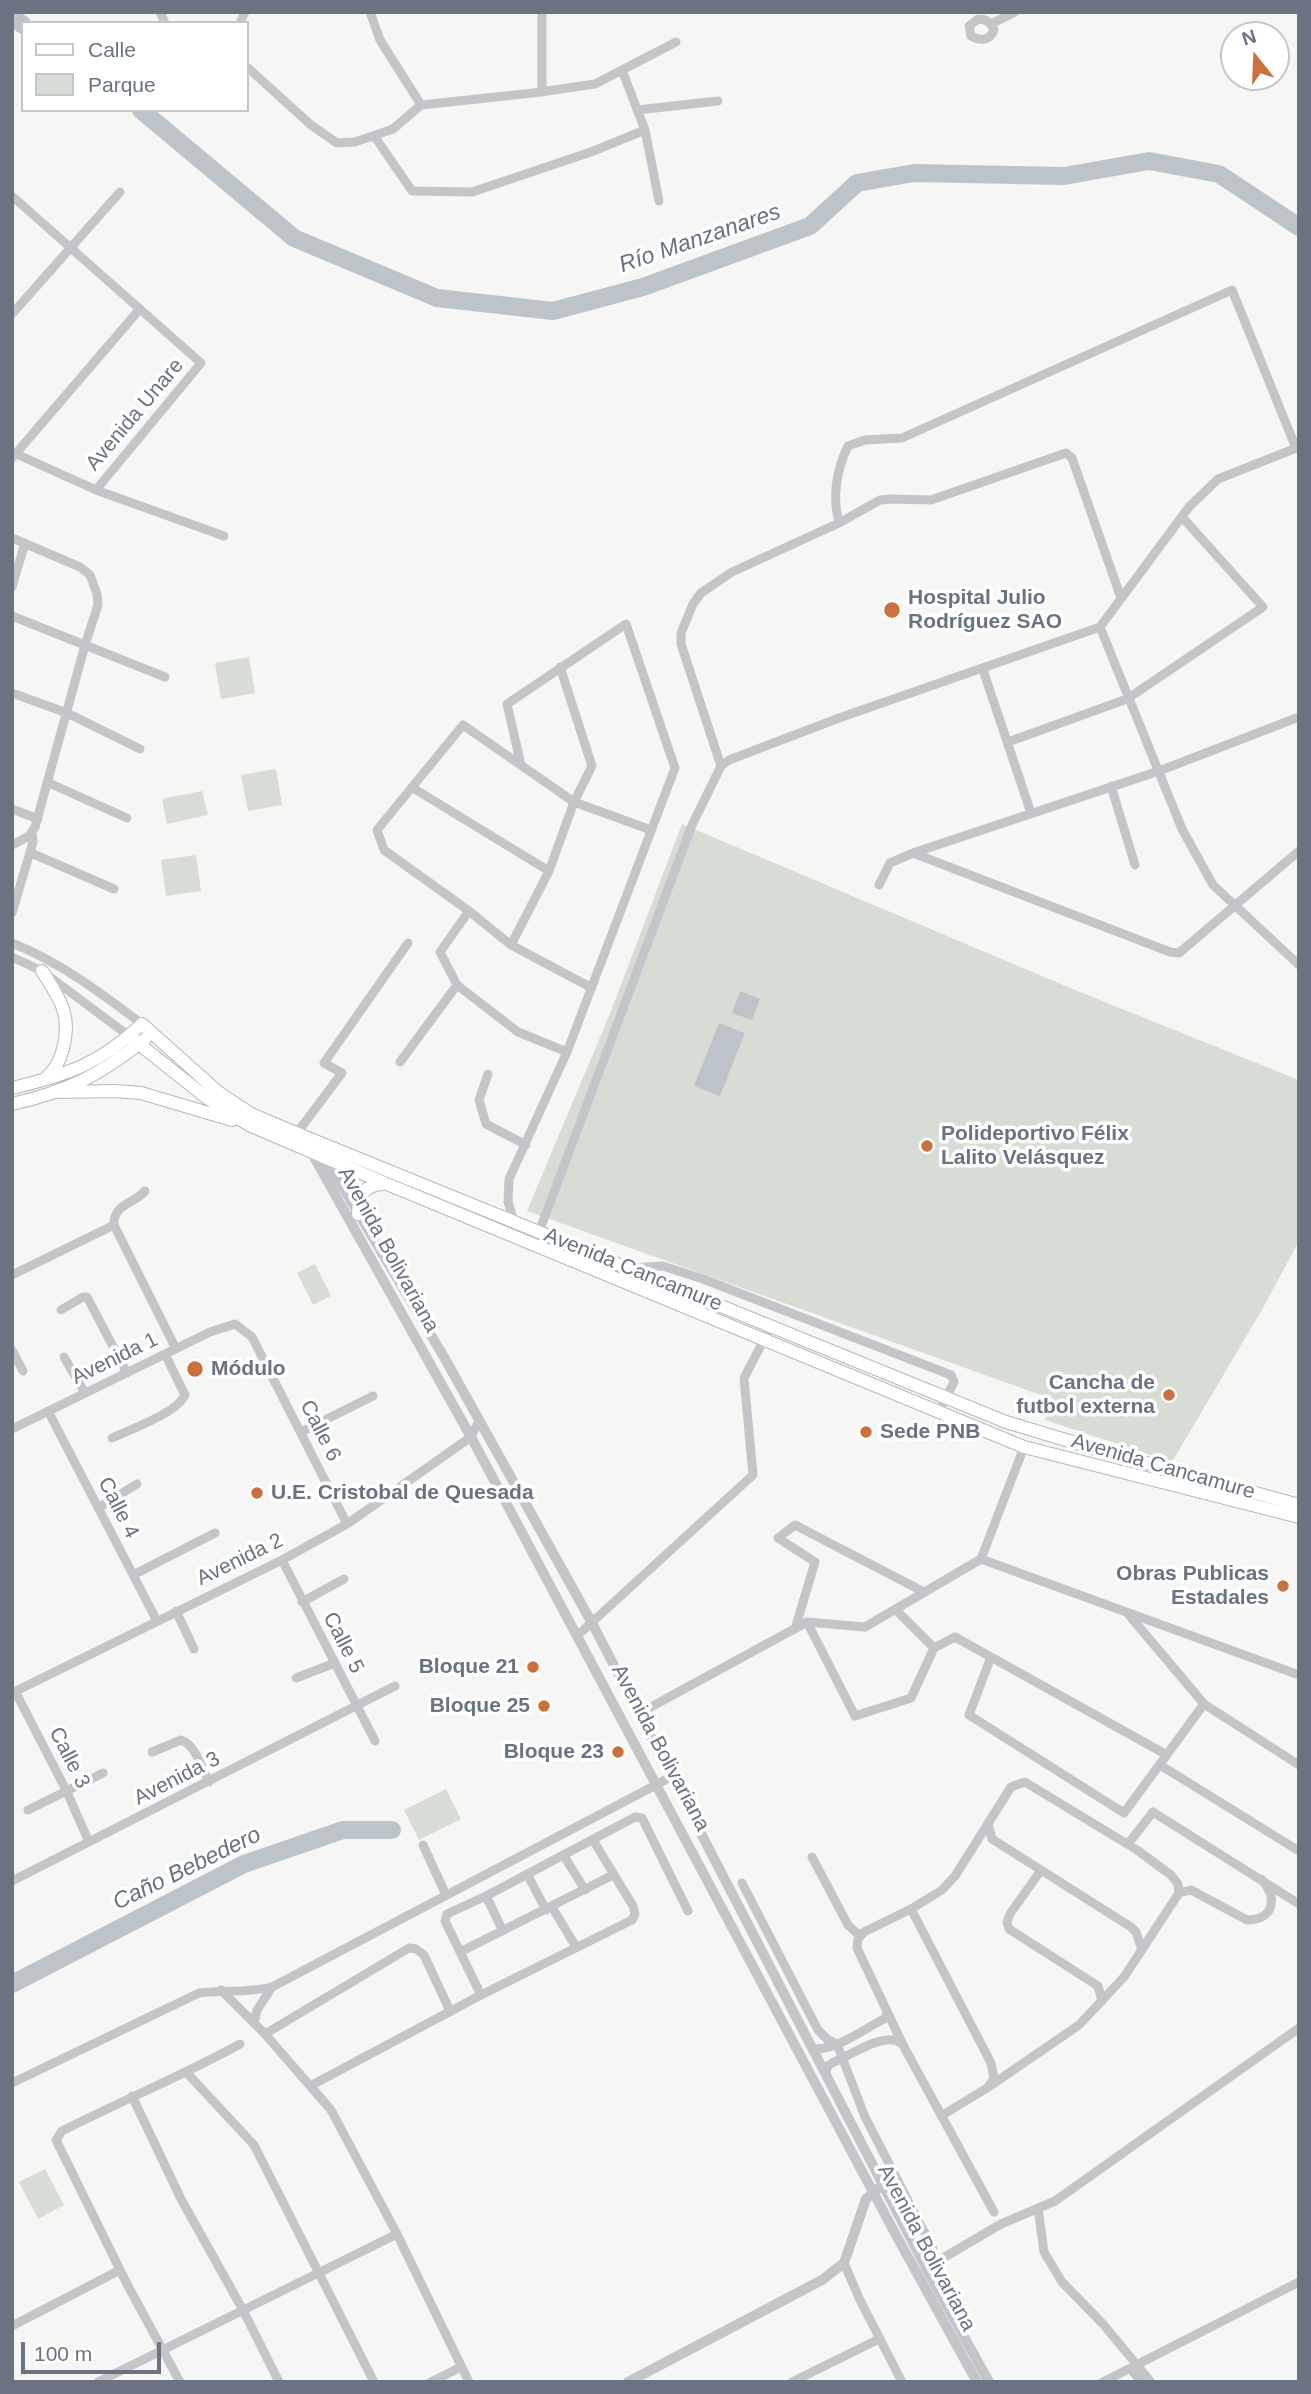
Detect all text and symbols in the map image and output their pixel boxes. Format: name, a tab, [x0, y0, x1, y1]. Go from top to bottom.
legend	[21, 21, 248, 112]
north arrow	[1220, 21, 1290, 91]
text: N	[1239, 25, 1259, 50]
text: Calle	[88, 38, 136, 61]
text: Parque	[88, 73, 156, 96]
water label: Río Manzanares	[616, 198, 784, 280]
street label: Avenida Unare	[81, 354, 189, 476]
place label: Hospital Julio Rodríguez SAO	[908, 585, 1062, 635]
marker: Hospital Julio Rodríguez SAO	[882, 600, 902, 620]
place label: Polideportivo Félix Lalito Velásquez	[941, 1121, 1129, 1171]
marker: Polideportivo Félix Lalito Velásquez	[919, 1138, 935, 1154]
street label: Avenida Bolivariana	[332, 1163, 444, 1337]
street label: Avenida Cancamure	[540, 1223, 726, 1317]
street label: Avenida 1	[68, 1327, 162, 1391]
place label: Módulo	[211, 1356, 286, 1382]
marker: Módulo	[185, 1359, 205, 1379]
place label: Cancha de futbol externa	[1016, 1370, 1155, 1420]
marker: Cancha de futbol externa	[1161, 1387, 1177, 1403]
street label: Calle 6	[294, 1396, 346, 1466]
place label: Sede PNB	[880, 1419, 980, 1445]
marker: Sede PNB	[858, 1424, 874, 1440]
street label: Avenida Cancamure	[1068, 1429, 1258, 1505]
street label: Calle 4	[92, 1473, 144, 1543]
place label: U.E. Cristobal de Quesada	[271, 1480, 534, 1506]
marker: U.E. Cristobal de Quesada	[249, 1485, 265, 1501]
street label: Avenida 2	[193, 1528, 287, 1592]
place label: Obras Publicas Estadales	[1116, 1561, 1269, 1611]
marker: Obras Publicas Estadales	[1275, 1578, 1291, 1594]
street label: Calle 5	[317, 1608, 369, 1678]
place label: Bloque 21	[419, 1654, 519, 1680]
marker: Bloque 21	[525, 1659, 541, 1675]
street label: Avenida Bolivariana	[605, 1660, 715, 1836]
place label: Bloque 25	[430, 1693, 530, 1719]
marker: Bloque 25	[536, 1698, 552, 1714]
street label: Calle 3	[43, 1723, 95, 1793]
place label: Bloque 23	[504, 1739, 604, 1765]
marker: Bloque 23	[610, 1744, 626, 1760]
street label: Avenida 3	[130, 1747, 224, 1811]
water label: Caño Bebedero	[109, 1821, 265, 1917]
street label: Avenida Bolivariana	[871, 2160, 981, 2336]
scale bar	[24, 2328, 164, 2372]
text: 100 m	[34, 2342, 92, 2365]

